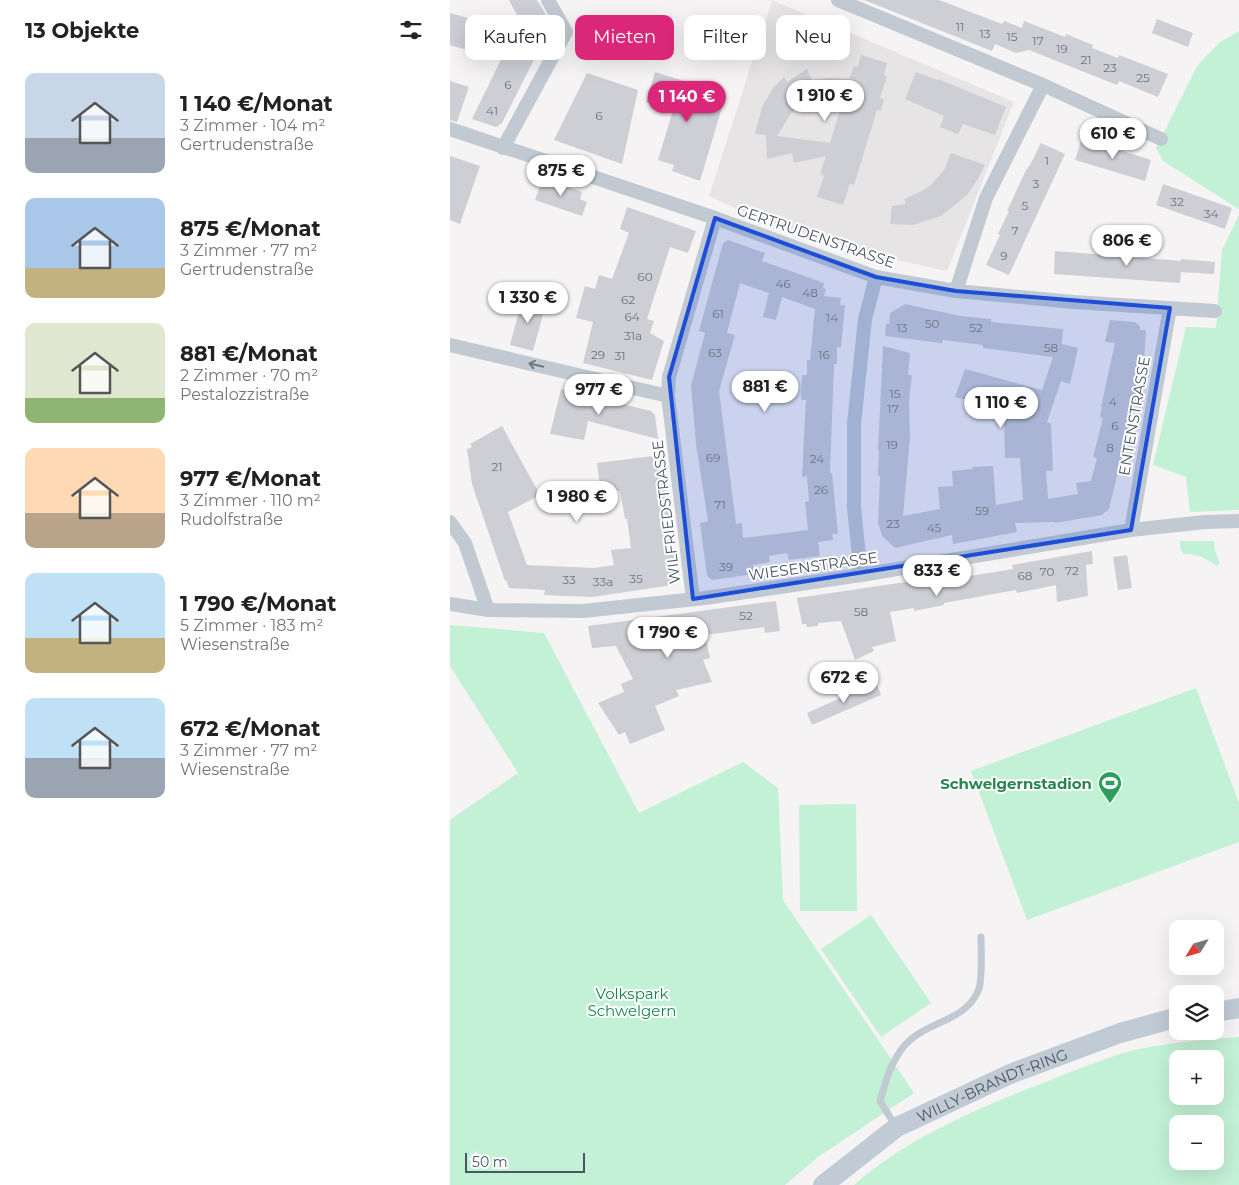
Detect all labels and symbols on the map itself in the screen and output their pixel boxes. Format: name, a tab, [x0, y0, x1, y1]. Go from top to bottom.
house number: 11	[956, 19, 964, 34]
house number: 13	[979, 26, 991, 41]
house number: 15	[1006, 29, 1018, 44]
house number: 17	[1032, 33, 1044, 48]
house number: 19	[1056, 41, 1068, 56]
house number: 21	[1080, 52, 1092, 67]
house number: 23	[1103, 60, 1117, 75]
house number: 25	[1136, 70, 1150, 85]
house number: 6	[504, 77, 512, 92]
pin: 1 140 €	[641, 80, 733, 123]
pin: 1 910 €	[779, 80, 871, 122]
house number: 41	[486, 103, 498, 118]
house number: 6	[595, 108, 603, 123]
pin: 610 €	[1078, 118, 1148, 160]
house number: 1	[1045, 153, 1049, 168]
pin: 875 €	[526, 154, 596, 197]
house number: 3	[1033, 176, 1040, 191]
house number: 32	[1170, 194, 1184, 209]
house number: 5	[1022, 198, 1029, 213]
street label: GERTRUDENSTRASSE	[734, 200, 898, 272]
house number: 34	[1204, 206, 1218, 221]
house number: 7	[1011, 223, 1019, 238]
pin: 806 €	[1092, 224, 1162, 267]
house number: 9	[1000, 248, 1008, 263]
house number: 60	[637, 269, 653, 284]
house number: 46	[775, 276, 791, 291]
pin: 1 330 €	[482, 282, 574, 324]
house number: 48	[802, 285, 818, 300]
house number: 62	[621, 292, 635, 307]
house number: 61	[712, 306, 724, 321]
house number: 64	[624, 309, 640, 324]
house number: 14	[826, 310, 838, 325]
house number: 50	[925, 316, 939, 331]
house number: 13	[896, 320, 908, 335]
house number: 52	[969, 320, 983, 335]
house number: 31a	[624, 328, 642, 343]
house number: 58	[1044, 340, 1059, 355]
house number: 63	[708, 345, 722, 360]
house number: 29	[591, 347, 605, 362]
house number: 16	[818, 347, 830, 362]
house number: 31	[614, 348, 626, 363]
street label: ENTENSTRASSE	[1114, 355, 1154, 477]
one-way arrow	[528, 360, 544, 369]
pin: 881 €	[730, 370, 800, 413]
pin: 977 €	[564, 374, 634, 416]
house number: 15	[889, 386, 901, 401]
pin: 1 110 €	[955, 386, 1047, 429]
house number: 4	[1109, 394, 1117, 409]
house number: 17	[887, 401, 899, 416]
house number: 6	[1111, 418, 1119, 433]
house number: 19	[886, 437, 898, 452]
street label: WILFRIEDSTRASSE	[648, 439, 684, 585]
house number: 8	[1106, 440, 1114, 455]
house number: 69	[706, 450, 720, 465]
house number: 24	[810, 451, 824, 466]
house number: 21	[491, 459, 503, 474]
pin: 1 980 €	[531, 480, 623, 523]
house number: 26	[814, 482, 828, 497]
house number: 71	[714, 497, 726, 512]
house number: 59	[975, 503, 989, 518]
house number: 23	[886, 516, 900, 531]
house number: 45	[927, 520, 942, 535]
street label: WIESENSTRASSE	[747, 548, 879, 584]
pin: 833 €	[902, 554, 972, 597]
house number: 39	[719, 559, 733, 574]
house number: 72	[1065, 563, 1079, 578]
house number: 70	[1040, 564, 1054, 579]
house number: 68	[1018, 568, 1033, 583]
house number: 35	[629, 571, 643, 586]
house number: 33	[562, 572, 576, 587]
house number: 33a	[593, 574, 613, 589]
house number: 58	[854, 604, 869, 619]
house number: 52	[739, 608, 753, 623]
pin: 1 790 €	[622, 616, 714, 659]
pin: 672 €	[809, 662, 879, 704]
sports icon: Schwelgernstadion	[1097, 770, 1123, 804]
place label: Schwelgernstadion	[940, 774, 1092, 793]
north arrow	[1169, 920, 1224, 975]
park label: Volkspark Schwelgern	[588, 984, 676, 1020]
street label: WILLY-BRANDT-RING	[913, 1044, 1070, 1126]
scale bar	[465, 1150, 585, 1173]

